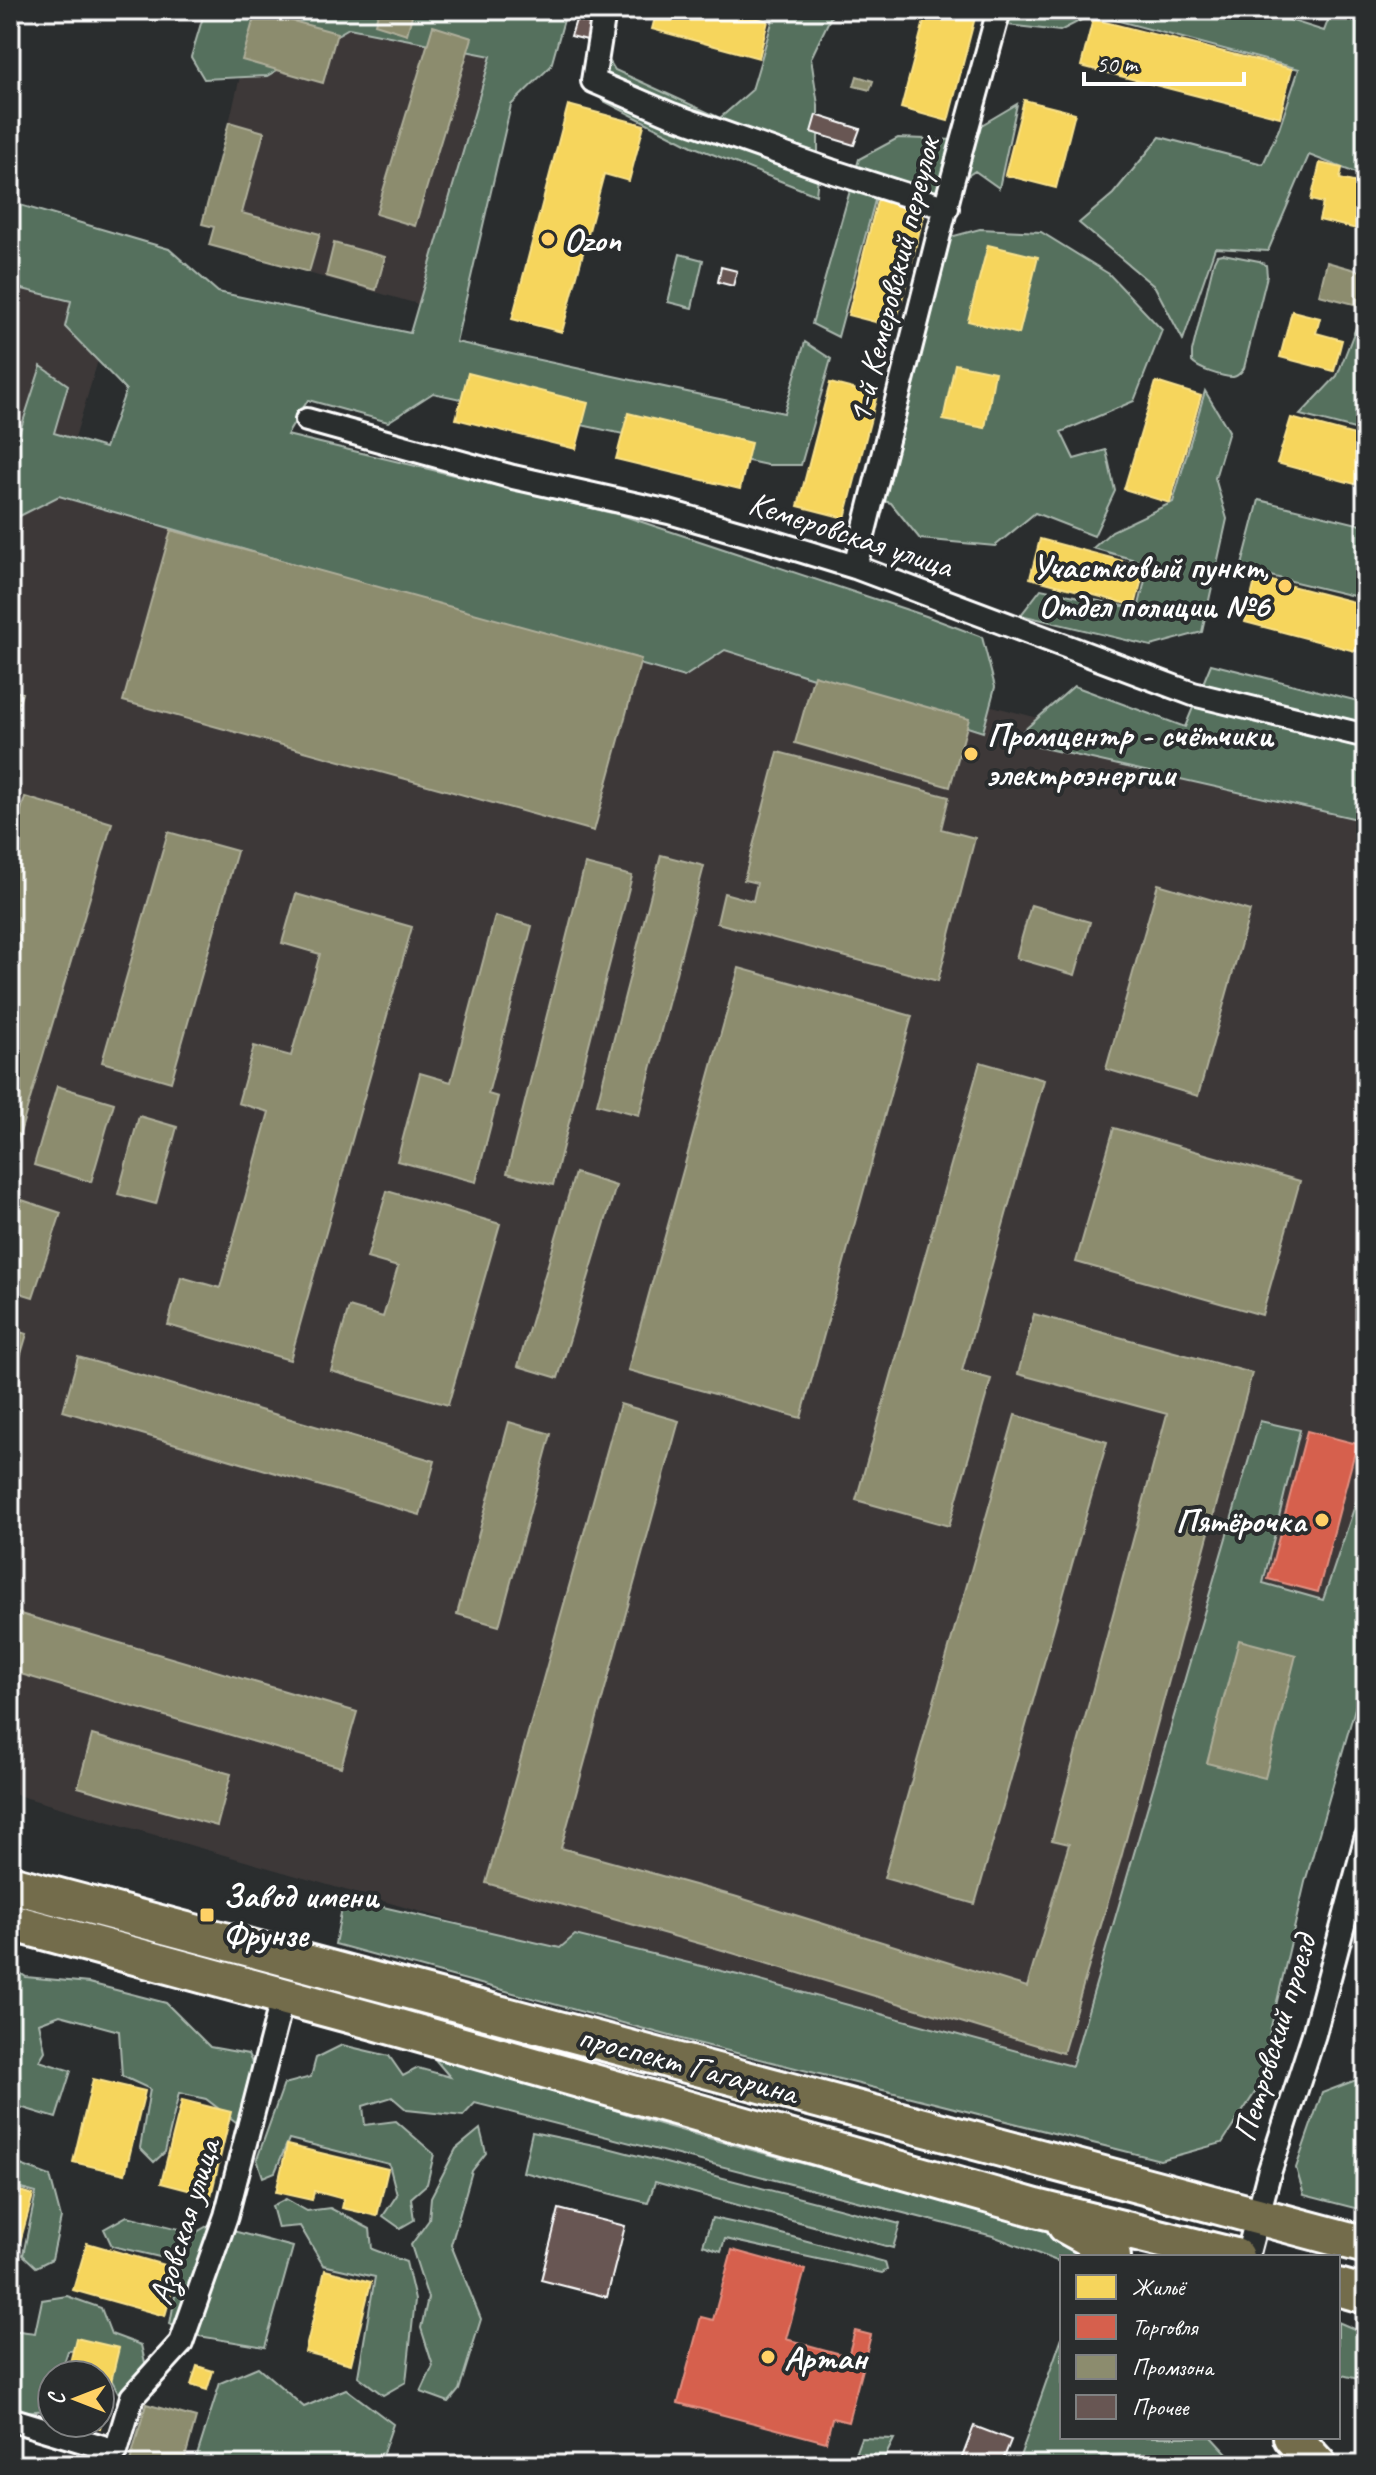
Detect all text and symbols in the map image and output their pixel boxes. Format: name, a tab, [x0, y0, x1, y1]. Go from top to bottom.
scale bar	[1084, 36, 1244, 86]
text: 50 m	[1096, 49, 1139, 79]
street label: 1-й Кемеровский переулок	[837, 129, 950, 427]
place label: Ozon	[564, 218, 622, 261]
marker: Ozon	[539, 230, 557, 248]
street label: Кемеровская улица	[744, 481, 961, 588]
place label: Участковый пункт, Отдел полиции №6	[1031, 545, 1271, 627]
marker: Участковый пункт, Отдел полиции №6	[1276, 577, 1294, 595]
place label: Промцентр - счётчики электроэнергии	[987, 713, 1275, 795]
marker: Промцентр - счётчики электроэнергии	[962, 745, 980, 763]
place label: Пятёрочка	[1176, 1499, 1308, 1542]
marker: Пятёрочка	[1313, 1511, 1331, 1529]
place label: Завод имени Фрунзе	[223, 1874, 380, 1956]
marker: Завод имени Фрунзе	[198, 1906, 216, 1924]
street label: Петровский проезд	[1222, 1927, 1327, 2147]
street label: проспект Гагарина	[574, 2014, 805, 2115]
street label: Азовская улица	[138, 2131, 230, 2310]
legend	[1060, 2255, 1340, 2439]
text: Жильё	[1132, 2272, 1187, 2302]
text: Торговля	[1132, 2312, 1199, 2342]
place label: Артан	[784, 2336, 869, 2379]
marker: Артан	[759, 2348, 777, 2366]
text: Промзона	[1132, 2352, 1215, 2382]
north arrow	[36, 2359, 116, 2439]
text: С	[43, 2390, 71, 2404]
text: Прочее	[1132, 2392, 1191, 2422]

